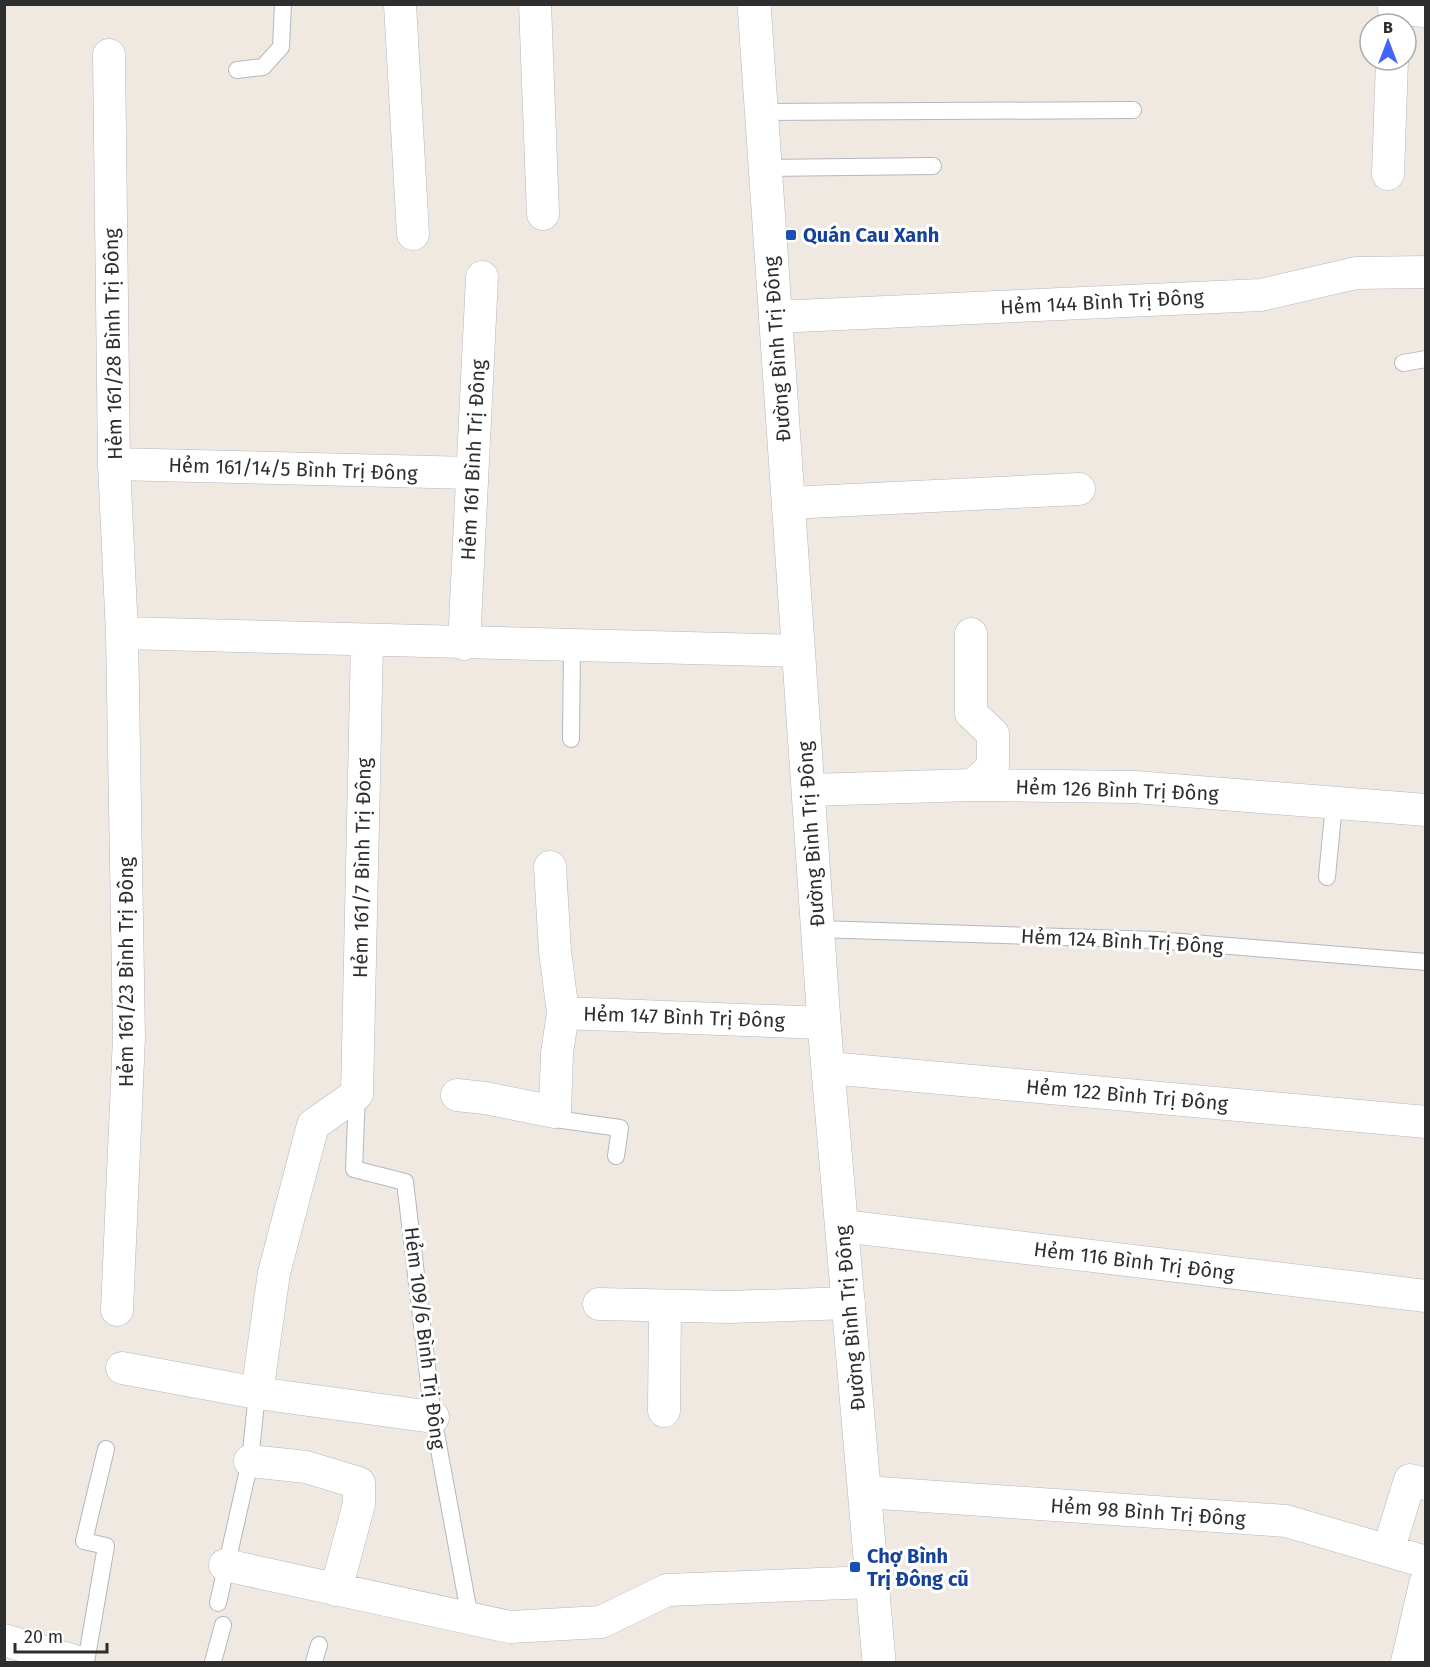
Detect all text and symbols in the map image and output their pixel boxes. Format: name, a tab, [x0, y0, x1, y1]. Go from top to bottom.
north arrow	[1358, 12, 1418, 72]
text: B	[1383, 18, 1393, 37]
place label: Quán Cau Xanh	[803, 223, 939, 247]
street label: Hẻm 161/28 Bình Trị Đông	[99, 227, 127, 460]
marker: Quán Cau Xanh	[784, 228, 798, 242]
street label: Đường Bình Trị Đông	[759, 255, 795, 443]
street label: Hẻm 144 Bình Trị Đông	[999, 285, 1205, 319]
street label: Hẻm 161 Bình Trị Đông	[456, 358, 490, 561]
street label: Hẻm 161/14/5 Bình Trị Đông	[168, 453, 419, 485]
street label: Đường Bình Trị Đông	[793, 740, 829, 928]
street label: Hẻm 161/7 Bình Trị Đông	[348, 757, 376, 978]
street label: Hẻm 126 Bình Trị Đông	[1015, 774, 1220, 806]
street label: Hẻm 161/23 Bình Trị Đông	[114, 856, 138, 1087]
street label: Hẻm 124 Bình Trị Đông	[1020, 924, 1224, 958]
street label: Hẻm 147 Bình Trị Đông	[583, 1001, 786, 1033]
street label: Hẻm 122 Bình Trị Đông	[1025, 1074, 1230, 1116]
street label: Đường Bình Trị Đông	[830, 1224, 870, 1412]
street label: Hẻm 109/6 Bình Trị Đông	[399, 1225, 451, 1451]
street label: Hẻm 116 Bình Trị Đông	[1032, 1237, 1236, 1285]
street label: Hẻm 98 Bình Trị Đông	[1050, 1493, 1247, 1531]
place label: Chợ Bình Trị Đông cũ	[867, 1544, 969, 1591]
marker: Chợ Bình Trị Đông cũ	[848, 1560, 862, 1574]
scale bar	[15, 1616, 106, 1654]
text: 20 m	[24, 1626, 63, 1648]

